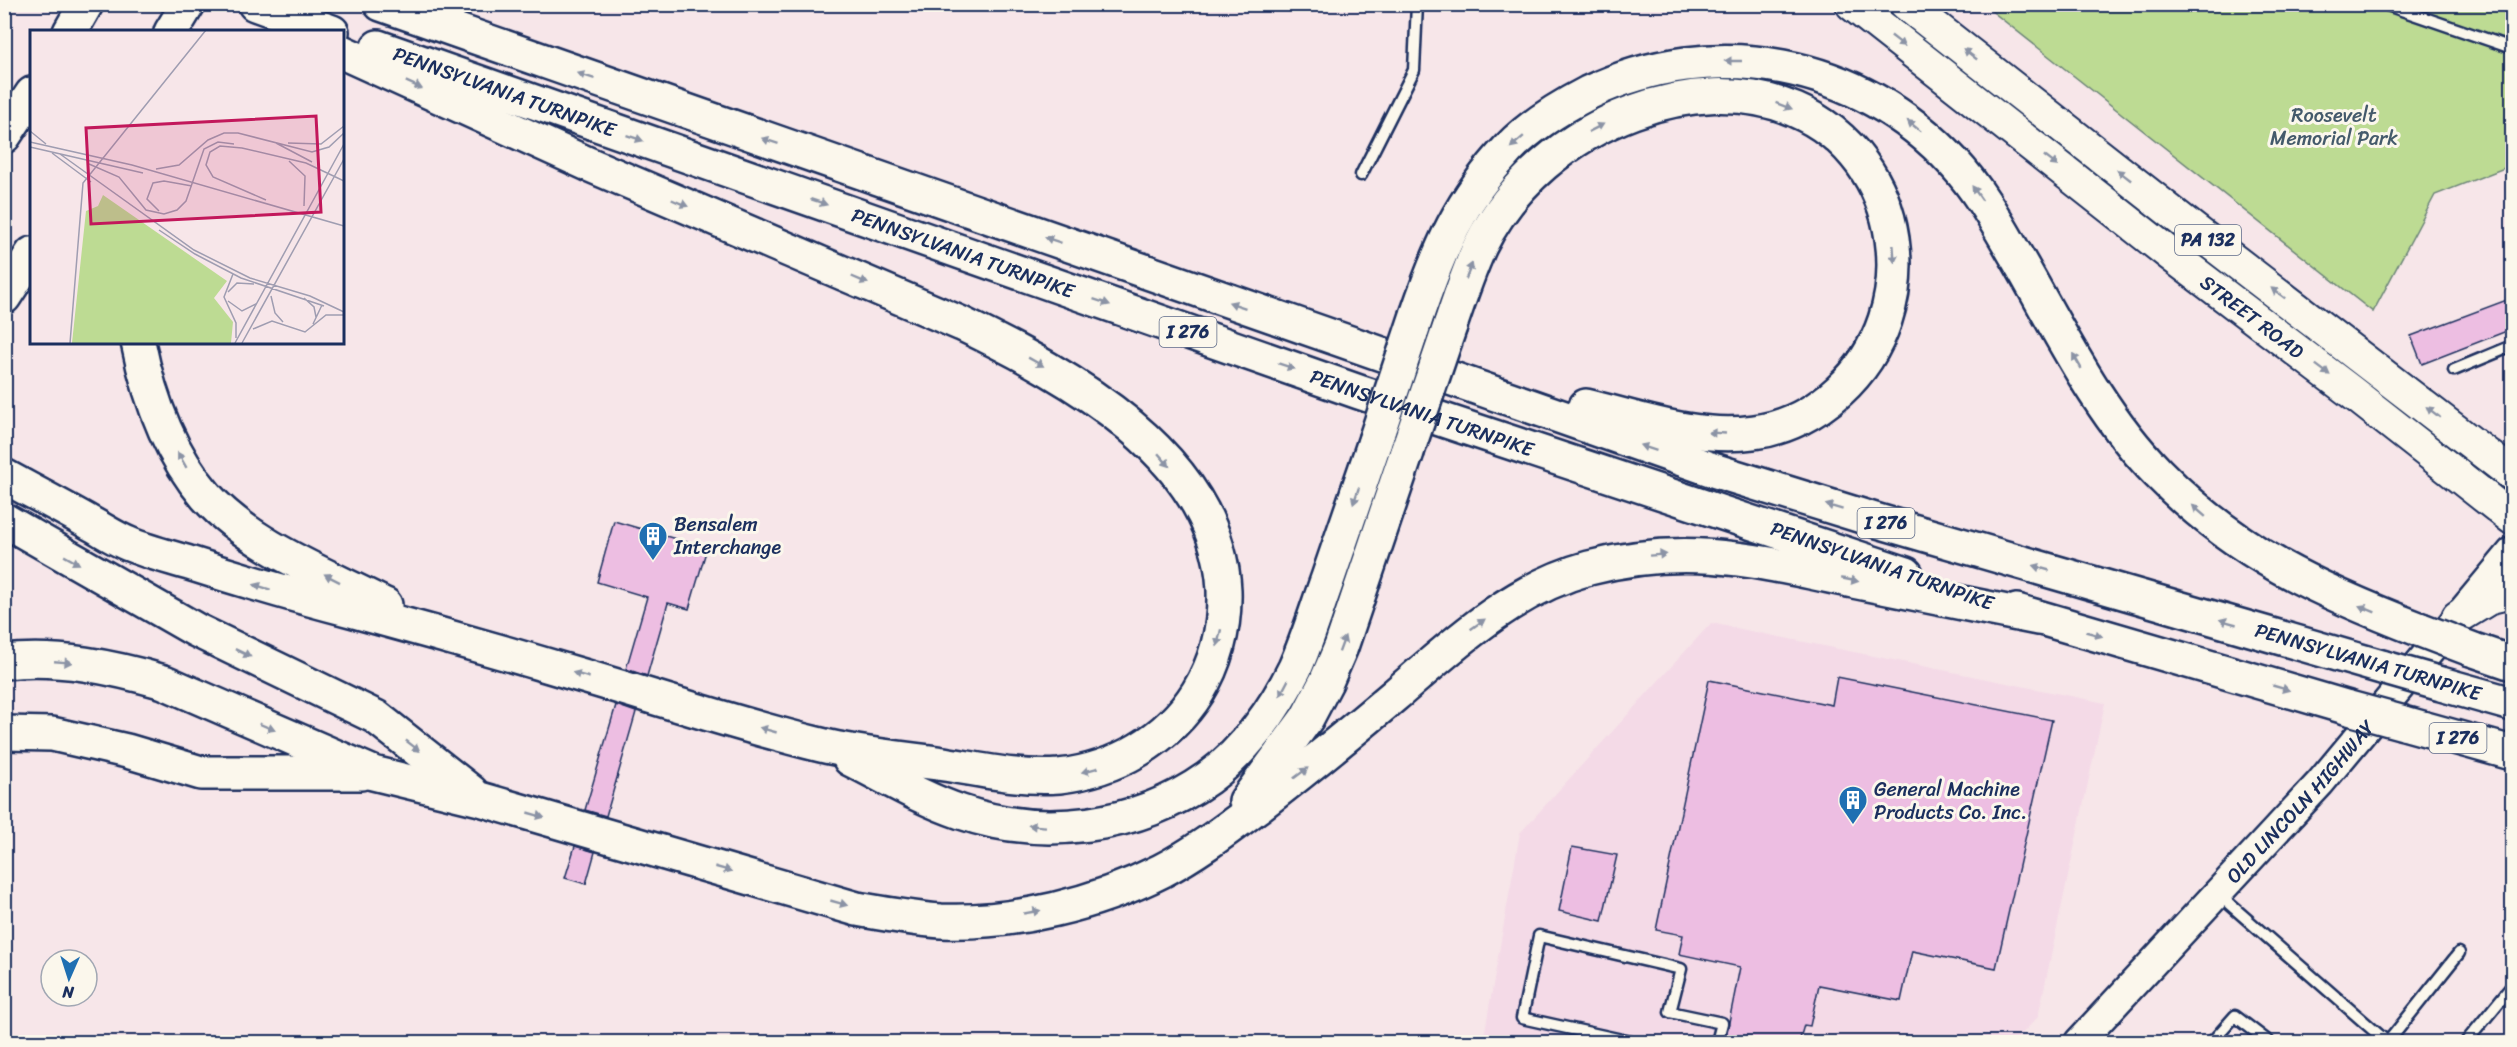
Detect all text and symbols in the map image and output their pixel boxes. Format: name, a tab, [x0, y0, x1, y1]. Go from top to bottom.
inset map	[30, 30, 344, 344]
one-way arrow	[1890, 34, 1906, 47]
street label: PENNSYLVANIA TURNPIKE	[388, 36, 622, 147]
one-way arrow	[1962, 48, 1978, 61]
one-way arrow	[1724, 56, 1743, 66]
one-way arrow	[577, 71, 595, 81]
one-way arrow	[406, 80, 424, 90]
park label: Roosevelt Memorial Park	[2270, 98, 2398, 156]
one-way arrow	[1775, 102, 1793, 111]
one-way arrow	[1906, 120, 1921, 132]
one-way arrow	[1587, 123, 1604, 133]
one-way arrow	[626, 133, 644, 143]
one-way arrow	[761, 135, 779, 145]
one-way arrow	[1509, 135, 1524, 149]
one-way arrow	[2044, 155, 2059, 167]
one-way arrow	[2116, 169, 2131, 181]
one-way arrow	[1971, 186, 1983, 202]
street label: PENNSYLVANIA TURNPIKE	[847, 197, 1081, 309]
one-way arrow	[672, 198, 690, 208]
one-way arrow	[810, 198, 828, 208]
road number: PA 132	[2175, 225, 2241, 255]
one-way arrow	[1044, 235, 1062, 245]
one-way arrow	[1889, 244, 1899, 263]
one-way arrow	[1465, 262, 1475, 280]
street label: STREET ROAD	[2192, 265, 2312, 368]
one-way arrow	[851, 276, 868, 285]
one-way arrow	[2271, 288, 2286, 300]
one-way arrow	[1093, 297, 1111, 307]
one-way arrow	[1228, 299, 1246, 309]
road number: I 276	[1160, 317, 1216, 347]
one-way arrow	[2071, 353, 2082, 369]
one-way arrow	[1028, 357, 1045, 367]
street label: PENNSYLVANIA TURNPIKE	[1305, 359, 1540, 467]
one-way arrow	[1277, 362, 1295, 372]
one-way arrow	[2315, 363, 2330, 375]
one-way arrow	[2426, 406, 2441, 418]
one-way arrow	[1707, 429, 1726, 438]
one-way arrow	[1639, 442, 1657, 452]
one-way arrow	[177, 451, 187, 468]
one-way arrow	[1157, 452, 1170, 468]
one-way arrow	[1350, 487, 1360, 505]
one-way arrow	[1825, 502, 1843, 511]
one-way arrow	[2192, 505, 2207, 518]
place label: Bensalem Interchange	[673, 507, 781, 565]
road number: I 276	[1858, 508, 1914, 538]
street label: PENNSYLVANIA TURNPIKE	[1766, 511, 2000, 621]
building icon: Bensalem Interchange	[637, 520, 669, 562]
one-way arrow	[1648, 551, 1667, 560]
one-way arrow	[64, 554, 80, 565]
one-way arrow	[2032, 563, 2050, 572]
one-way arrow	[323, 573, 340, 583]
one-way arrow	[1841, 576, 1860, 585]
one-way arrow	[253, 581, 271, 591]
one-way arrow	[2357, 604, 2375, 614]
street label: PENNSYLVANIA TURNPIKE	[2251, 613, 2487, 712]
one-way arrow	[2219, 617, 2237, 626]
one-way arrow	[1470, 619, 1486, 630]
one-way arrow	[1214, 629, 1224, 647]
one-way arrow	[2085, 630, 2103, 639]
one-way arrow	[1337, 634, 1347, 652]
one-way arrow	[235, 648, 252, 657]
one-way arrow	[53, 657, 72, 666]
one-way arrow	[572, 670, 590, 679]
one-way arrow	[1279, 680, 1289, 697]
one-way arrow	[2272, 684, 2290, 693]
street label: OLD LINCOLN HIGHWAY	[2217, 711, 2384, 892]
one-way arrow	[259, 722, 277, 732]
road number: I 276	[2430, 723, 2486, 753]
one-way arrow	[759, 725, 777, 734]
one-way arrow	[405, 740, 421, 753]
one-way arrow	[1081, 765, 1099, 775]
one-way arrow	[1294, 768, 1309, 780]
place label: General Machine Products Co. Inc.	[1874, 772, 2027, 830]
building icon: General Machine Products Co. Inc.	[1837, 784, 1869, 826]
one-way arrow	[527, 811, 545, 820]
one-way arrow	[1027, 821, 1046, 831]
one-way arrow	[714, 865, 732, 875]
one-way arrow	[830, 899, 848, 908]
one-way arrow	[1022, 908, 1041, 917]
north arrow	[39, 948, 99, 1008]
text: N	[61, 978, 76, 1007]

